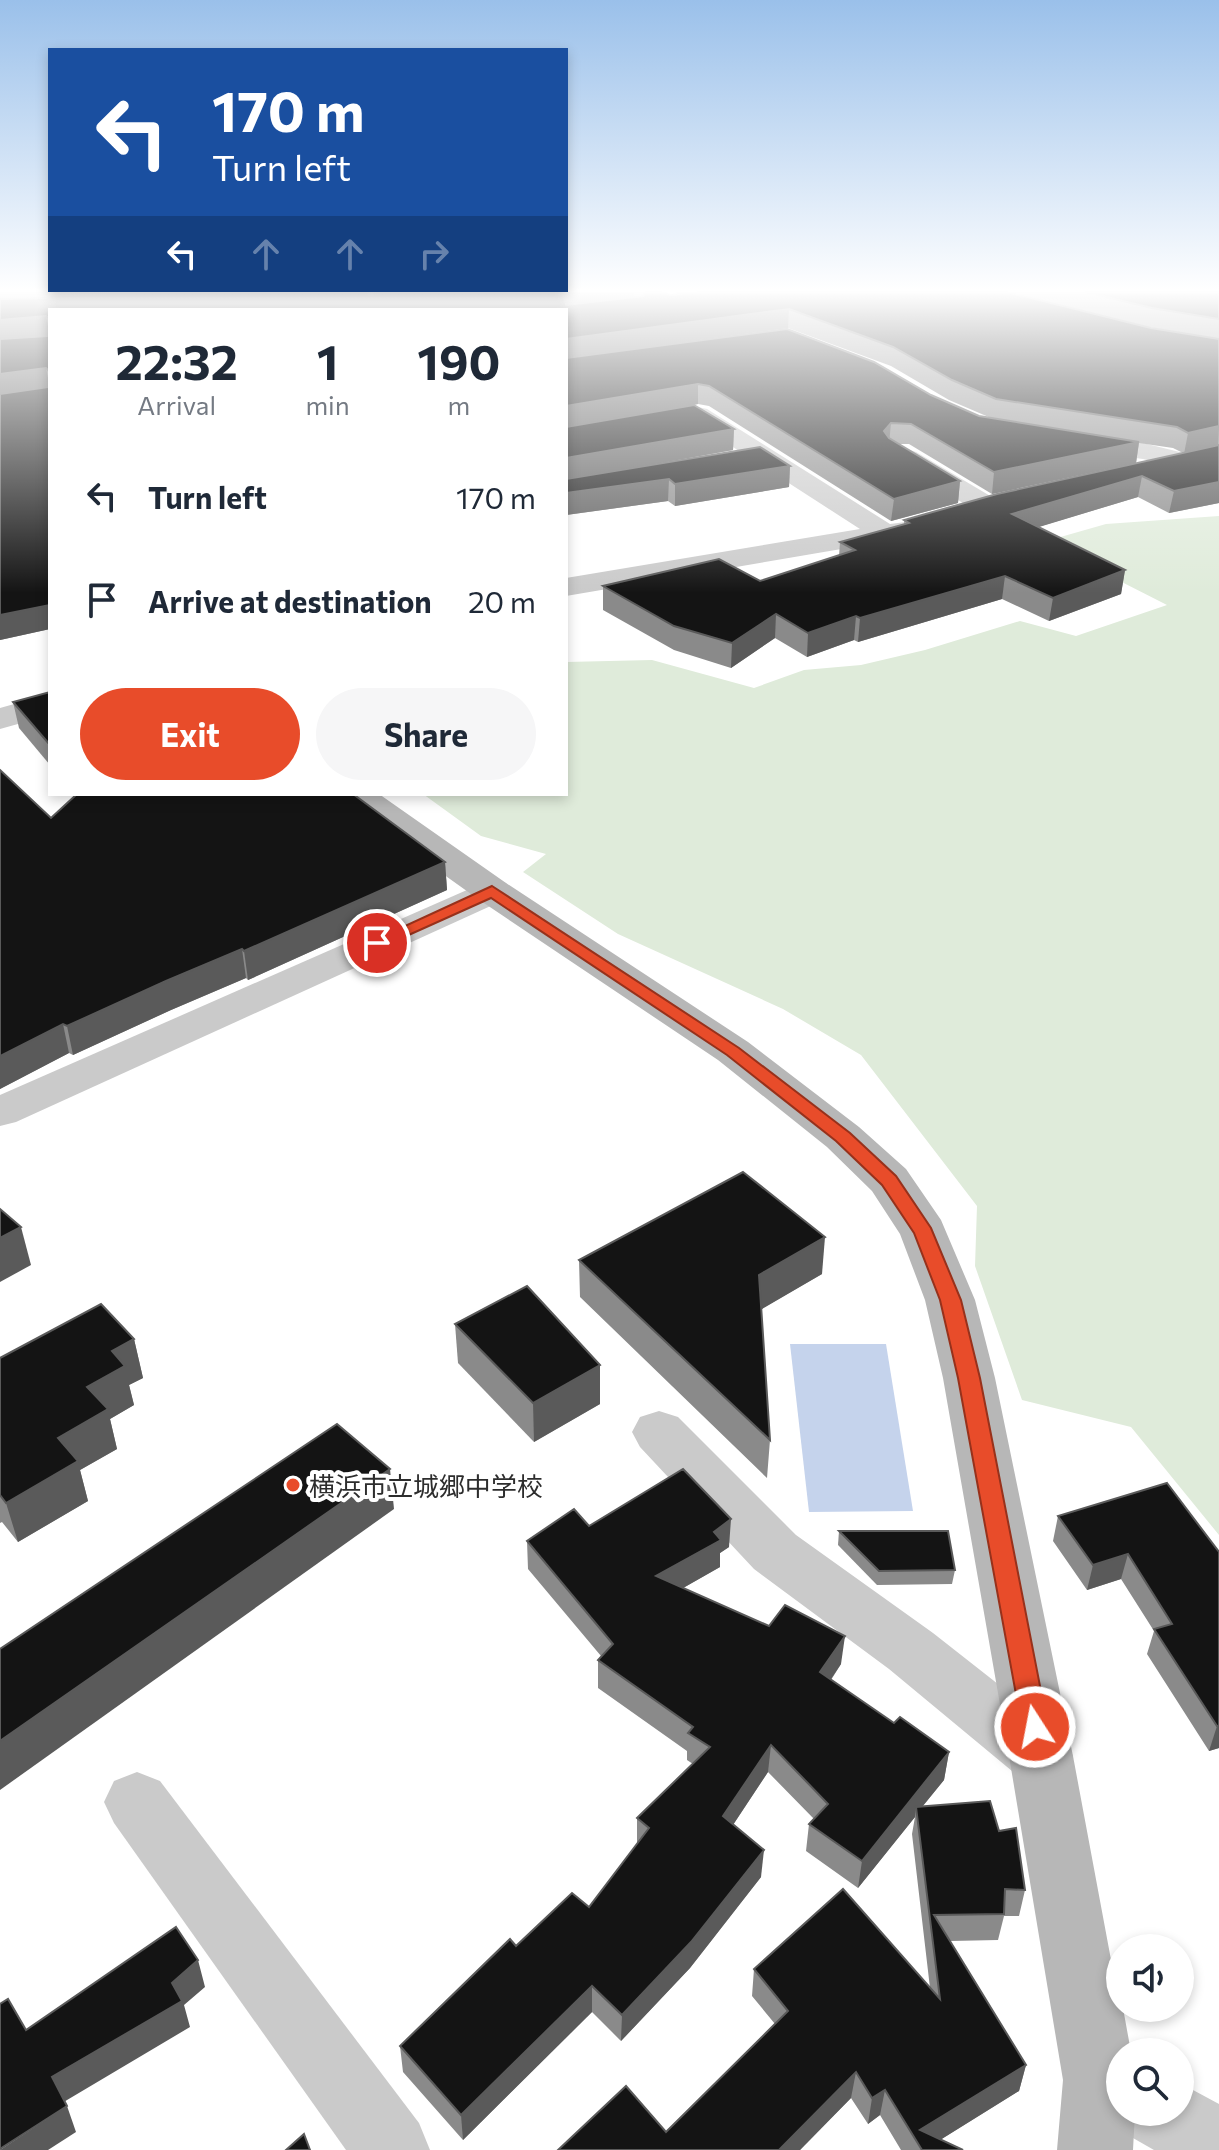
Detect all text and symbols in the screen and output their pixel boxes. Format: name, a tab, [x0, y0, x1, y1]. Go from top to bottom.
text: 170 m	[212, 75, 365, 144]
icon: left	[80, 80, 184, 184]
text: Turn left	[212, 144, 351, 188]
icon: left	[160, 232, 204, 276]
icon: ahead	[244, 232, 288, 276]
icon: ahead	[328, 232, 372, 276]
icon: right	[412, 232, 456, 276]
text: 22:32	[116, 331, 238, 390]
text: 1	[317, 331, 338, 390]
text: 190	[417, 331, 500, 390]
text: Arrival	[137, 389, 216, 420]
text: min	[305, 389, 350, 420]
text: m	[447, 389, 470, 420]
icon: left	[80, 474, 124, 518]
text: Turn left	[148, 478, 267, 515]
text: 170 m	[456, 478, 536, 515]
icon: arrive	[80, 578, 124, 622]
text: Arrive at destination	[148, 582, 432, 619]
text: 20 m	[468, 582, 536, 619]
button: Exit	[80, 688, 300, 780]
button: Share	[316, 688, 536, 780]
pin	[343, 909, 411, 977]
icon: arrive	[355, 921, 399, 965]
place label: 横浜市立城郷中学校	[309, 1470, 543, 1501]
marker: 横浜市立城郷中学校	[284, 1476, 302, 1494]
position arrow	[993, 1685, 1077, 1769]
map controls	[1106, 1934, 1194, 2126]
button: sound	[1106, 1934, 1194, 2022]
button: search	[1106, 2038, 1194, 2126]

